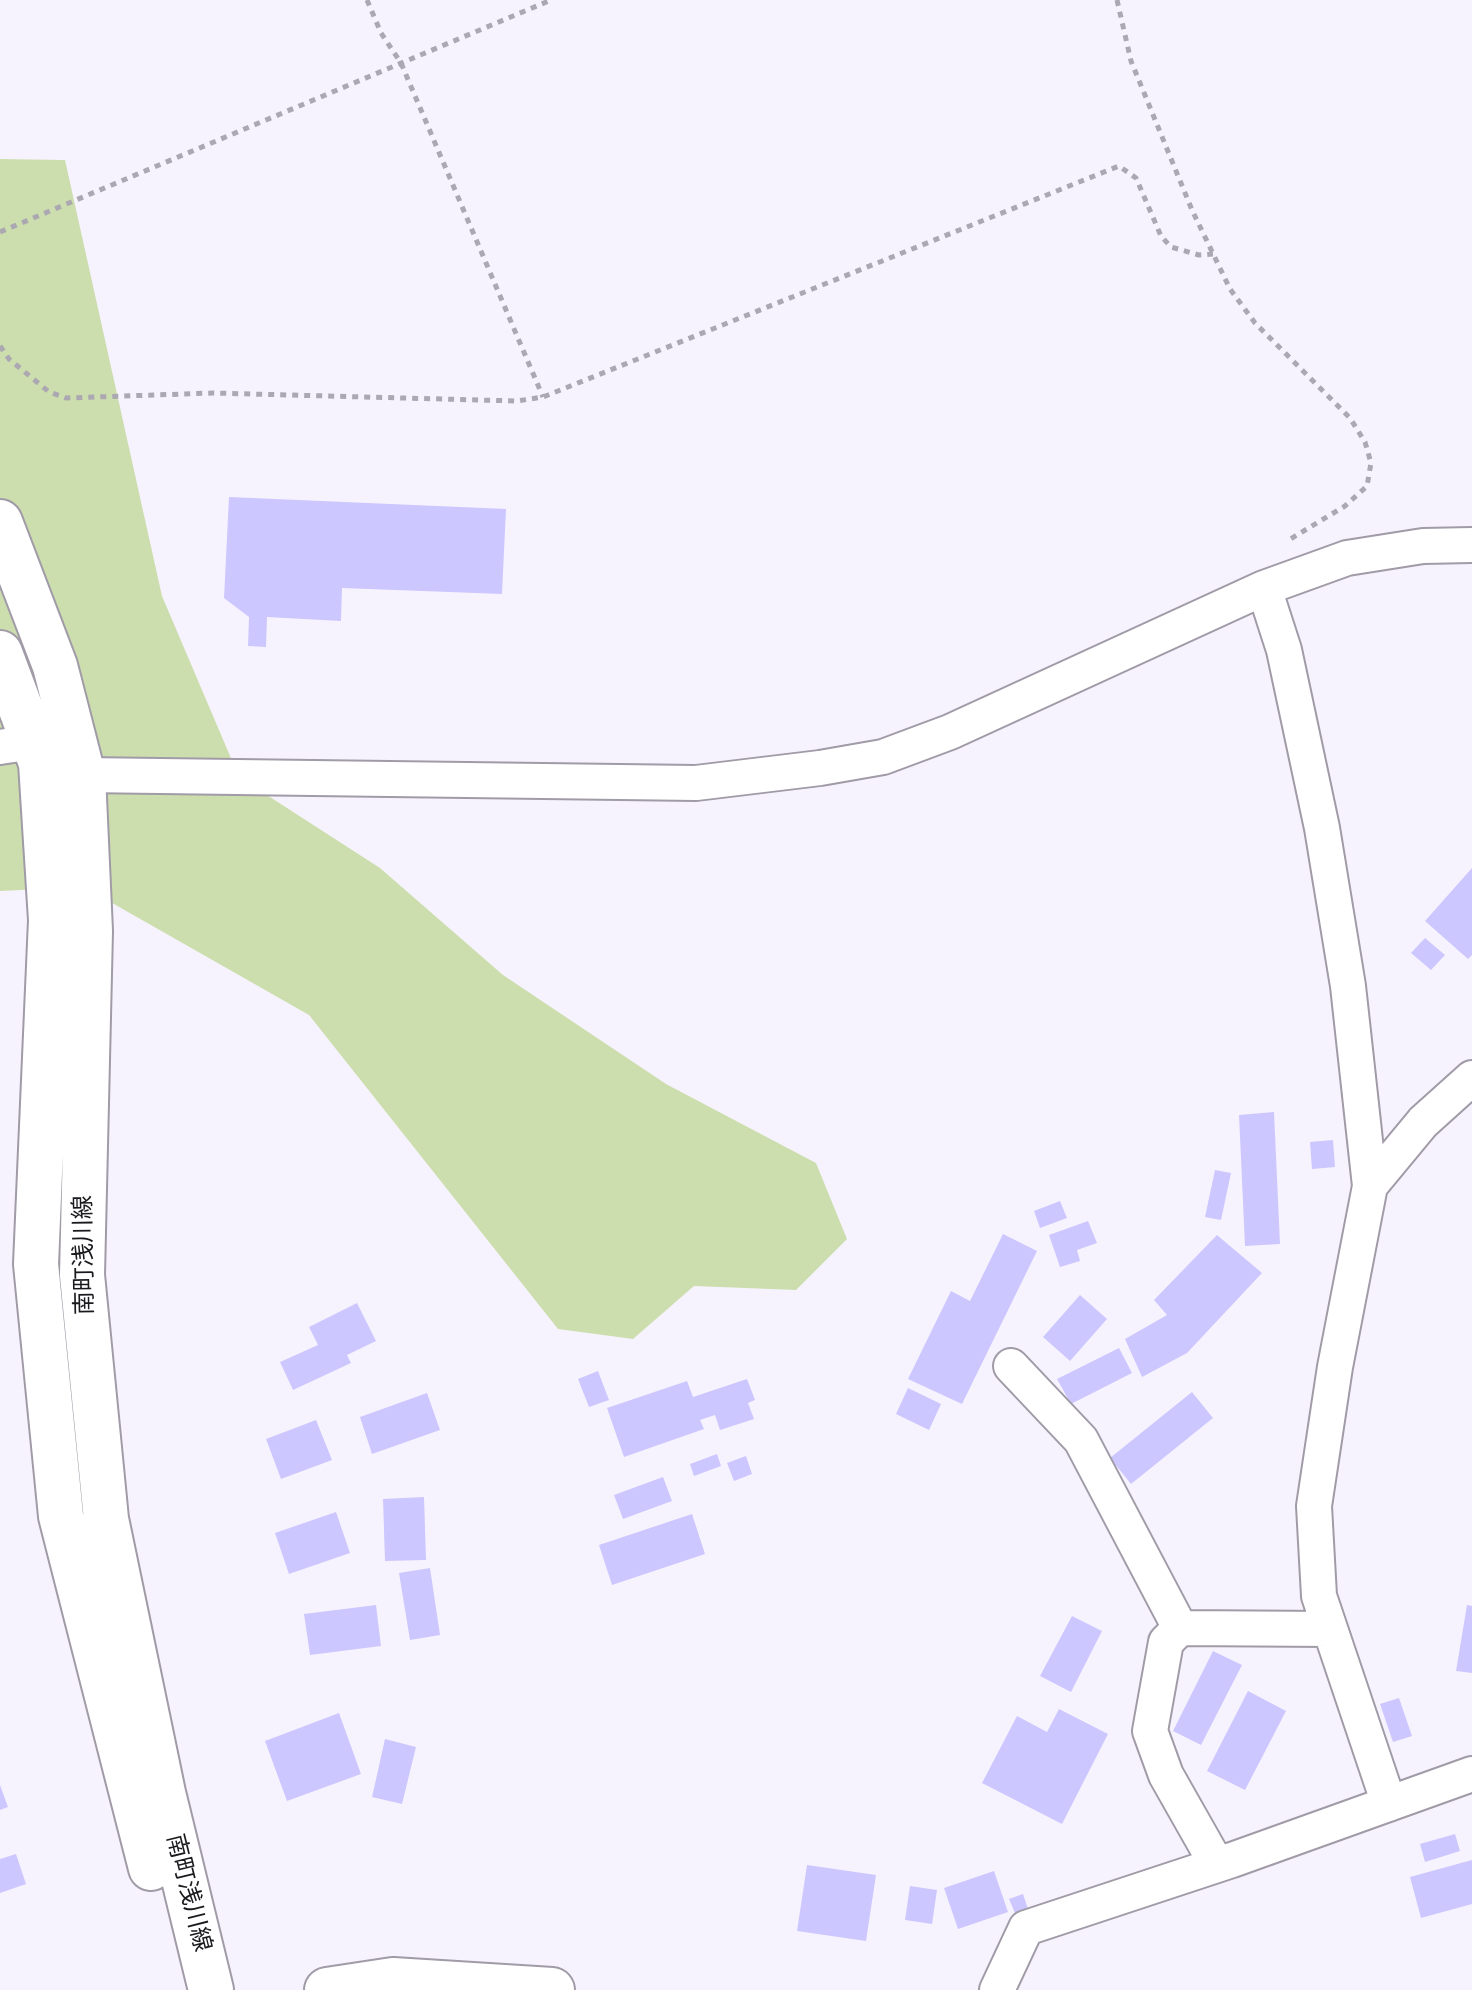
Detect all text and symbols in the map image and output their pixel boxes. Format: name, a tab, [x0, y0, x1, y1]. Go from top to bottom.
street label: 南町浅川線	[70, 1195, 100, 1315]
street label: 南町浅川線	[160, 1831, 216, 1955]

